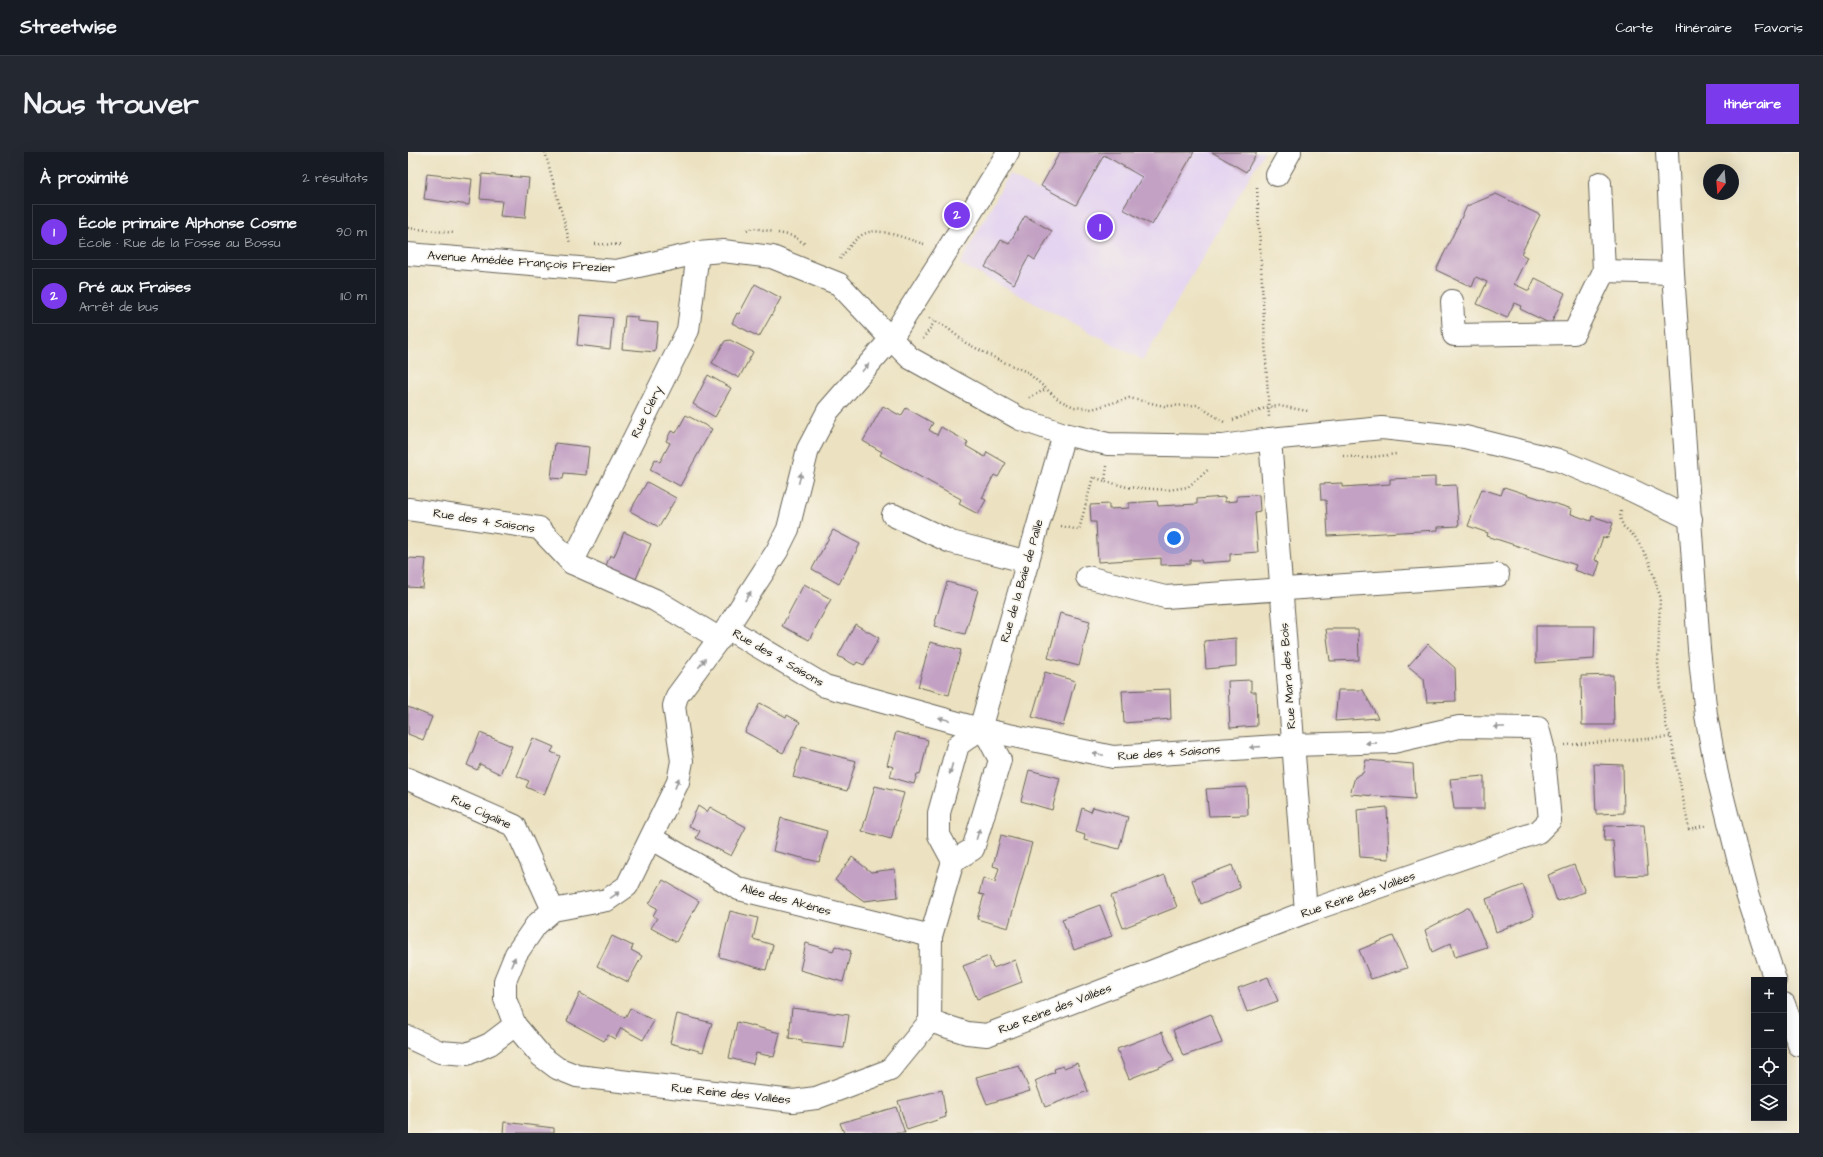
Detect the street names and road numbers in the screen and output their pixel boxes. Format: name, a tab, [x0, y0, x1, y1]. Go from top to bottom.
street label: Avenue Amédée François Frezier	[427, 247, 616, 277]
street label: Rue Cléry	[627, 383, 668, 441]
street label: Rue des 4 Saisons	[432, 505, 536, 537]
street label: Rue de la Baie de Paille	[996, 517, 1048, 644]
street label: Rue Mara des Bois	[1276, 622, 1300, 730]
street label: Rue des 4 Saisons	[729, 625, 827, 691]
street label: Rue des 4 Saisons	[1117, 741, 1221, 765]
street label: Rue Cigaline	[448, 791, 514, 835]
street label: Rue Reine des Vallées	[1299, 867, 1417, 923]
street label: Allée des Akènes	[739, 880, 833, 920]
street label: Rue Reine des Vallées	[996, 980, 1114, 1038]
street label: Rue Reine des Vallées	[670, 1079, 792, 1109]

